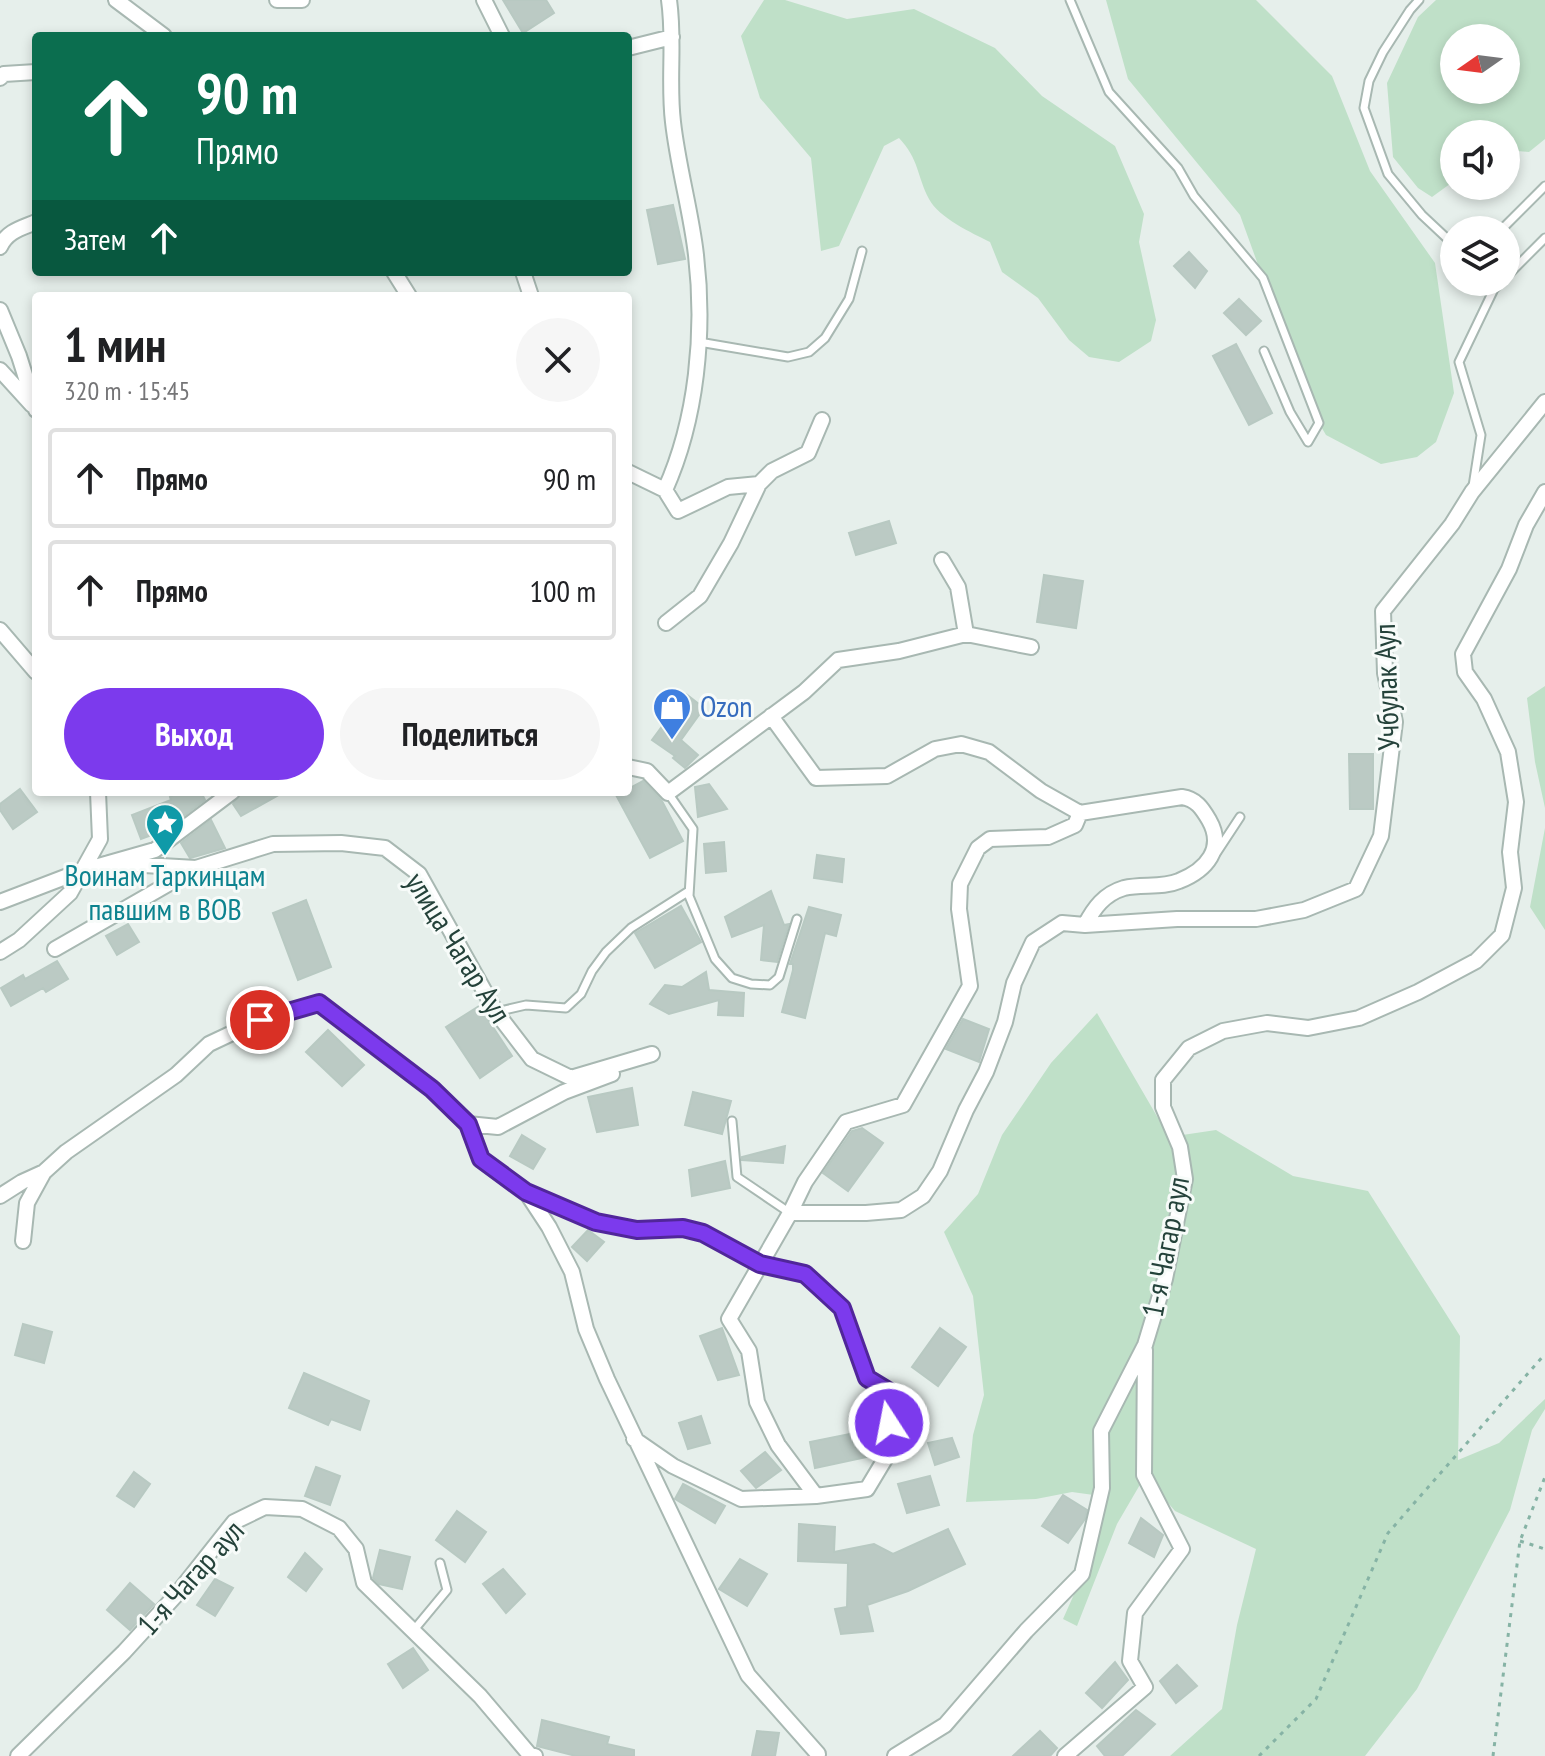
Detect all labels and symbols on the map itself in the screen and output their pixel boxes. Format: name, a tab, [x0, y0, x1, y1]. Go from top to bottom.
north arrow	[1440, 24, 1520, 104]
street label: Учбулак Аул	[1364, 623, 1407, 751]
shop icon: Ozon	[651, 686, 693, 741]
place label: Ozon	[700, 686, 753, 725]
place icon: Воинам Таркинцам павшим в ВОВ	[144, 802, 186, 857]
place label: Воинам Таркинцам павшим в ВОВ	[65, 855, 266, 928]
street label: улица Чагар Аул	[398, 865, 521, 1030]
pin	[226, 986, 294, 1054]
street label: 1-я Чагар аул	[1132, 1173, 1197, 1320]
position arrow	[847, 1381, 931, 1465]
street label: 1-я Чагар аул	[128, 1511, 252, 1643]

